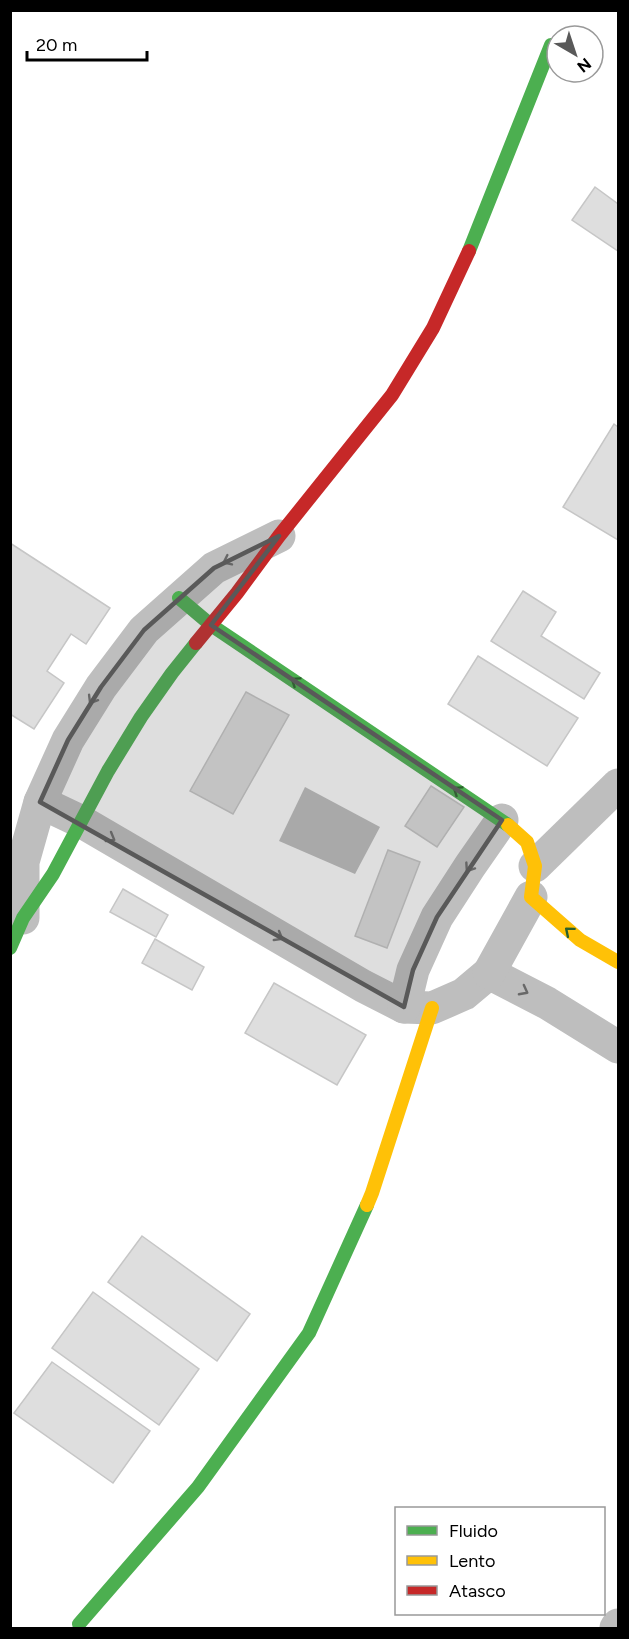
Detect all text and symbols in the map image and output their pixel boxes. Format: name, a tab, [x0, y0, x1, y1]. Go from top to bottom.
scale bar	[27, 24, 147, 62]
north arrow	[545, 24, 605, 84]
text: 20 m	[36, 34, 77, 56]
text: N	[573, 54, 595, 77]
one-way arrow	[222, 554, 233, 566]
one-way arrow	[291, 678, 302, 689]
one-way arrow	[88, 694, 100, 704]
one-way arrow	[453, 786, 464, 797]
one-way arrow	[105, 831, 115, 843]
one-way arrow	[464, 862, 476, 872]
one-way arrow	[565, 928, 576, 939]
one-way arrow	[273, 930, 283, 941]
one-way arrow	[518, 984, 529, 995]
legend	[395, 1507, 605, 1615]
text: Fluido	[449, 1520, 498, 1542]
text: Lento	[449, 1550, 495, 1572]
text: Atasco	[449, 1580, 506, 1602]

